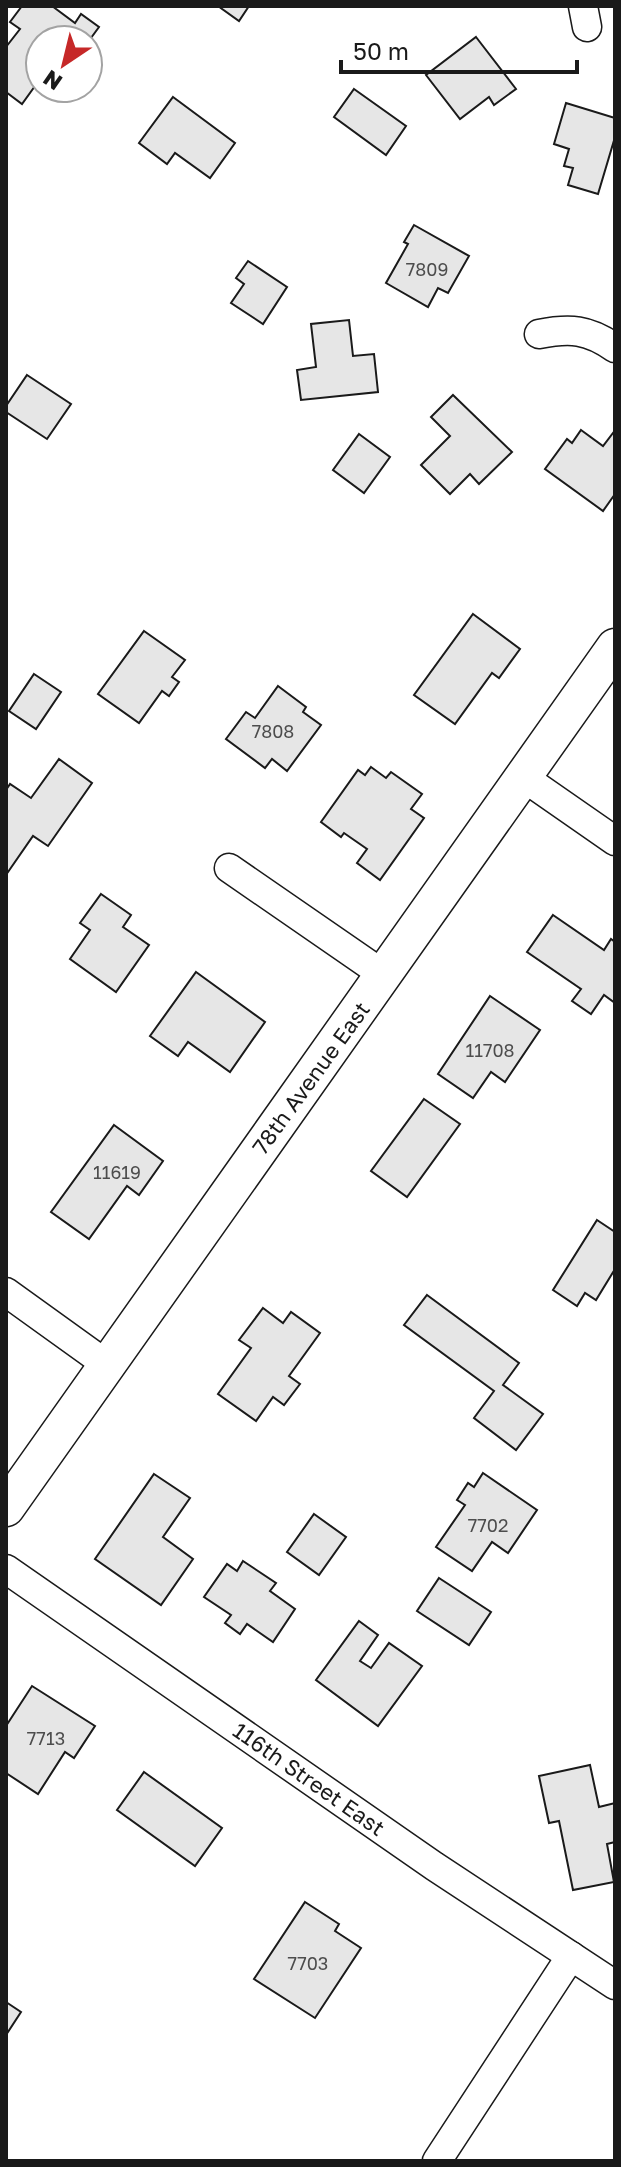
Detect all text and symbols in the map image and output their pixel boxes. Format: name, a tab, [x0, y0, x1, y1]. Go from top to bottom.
north arrow	[24, 24, 104, 104]
scale bar	[341, 24, 577, 74]
text: 50 m	[353, 36, 409, 65]
text: N	[38, 65, 67, 97]
house number: 7809	[406, 258, 448, 280]
house number: 7808	[252, 720, 294, 742]
street label: 78th Avenue East	[246, 996, 375, 1159]
house number: 11708	[465, 1039, 515, 1061]
house number: 11619	[93, 1161, 141, 1183]
house number: 7702	[468, 1514, 508, 1536]
street label: 116th Street East	[228, 1716, 390, 1841]
house number: 7713	[27, 1727, 65, 1749]
house number: 7703	[288, 1952, 328, 1974]

